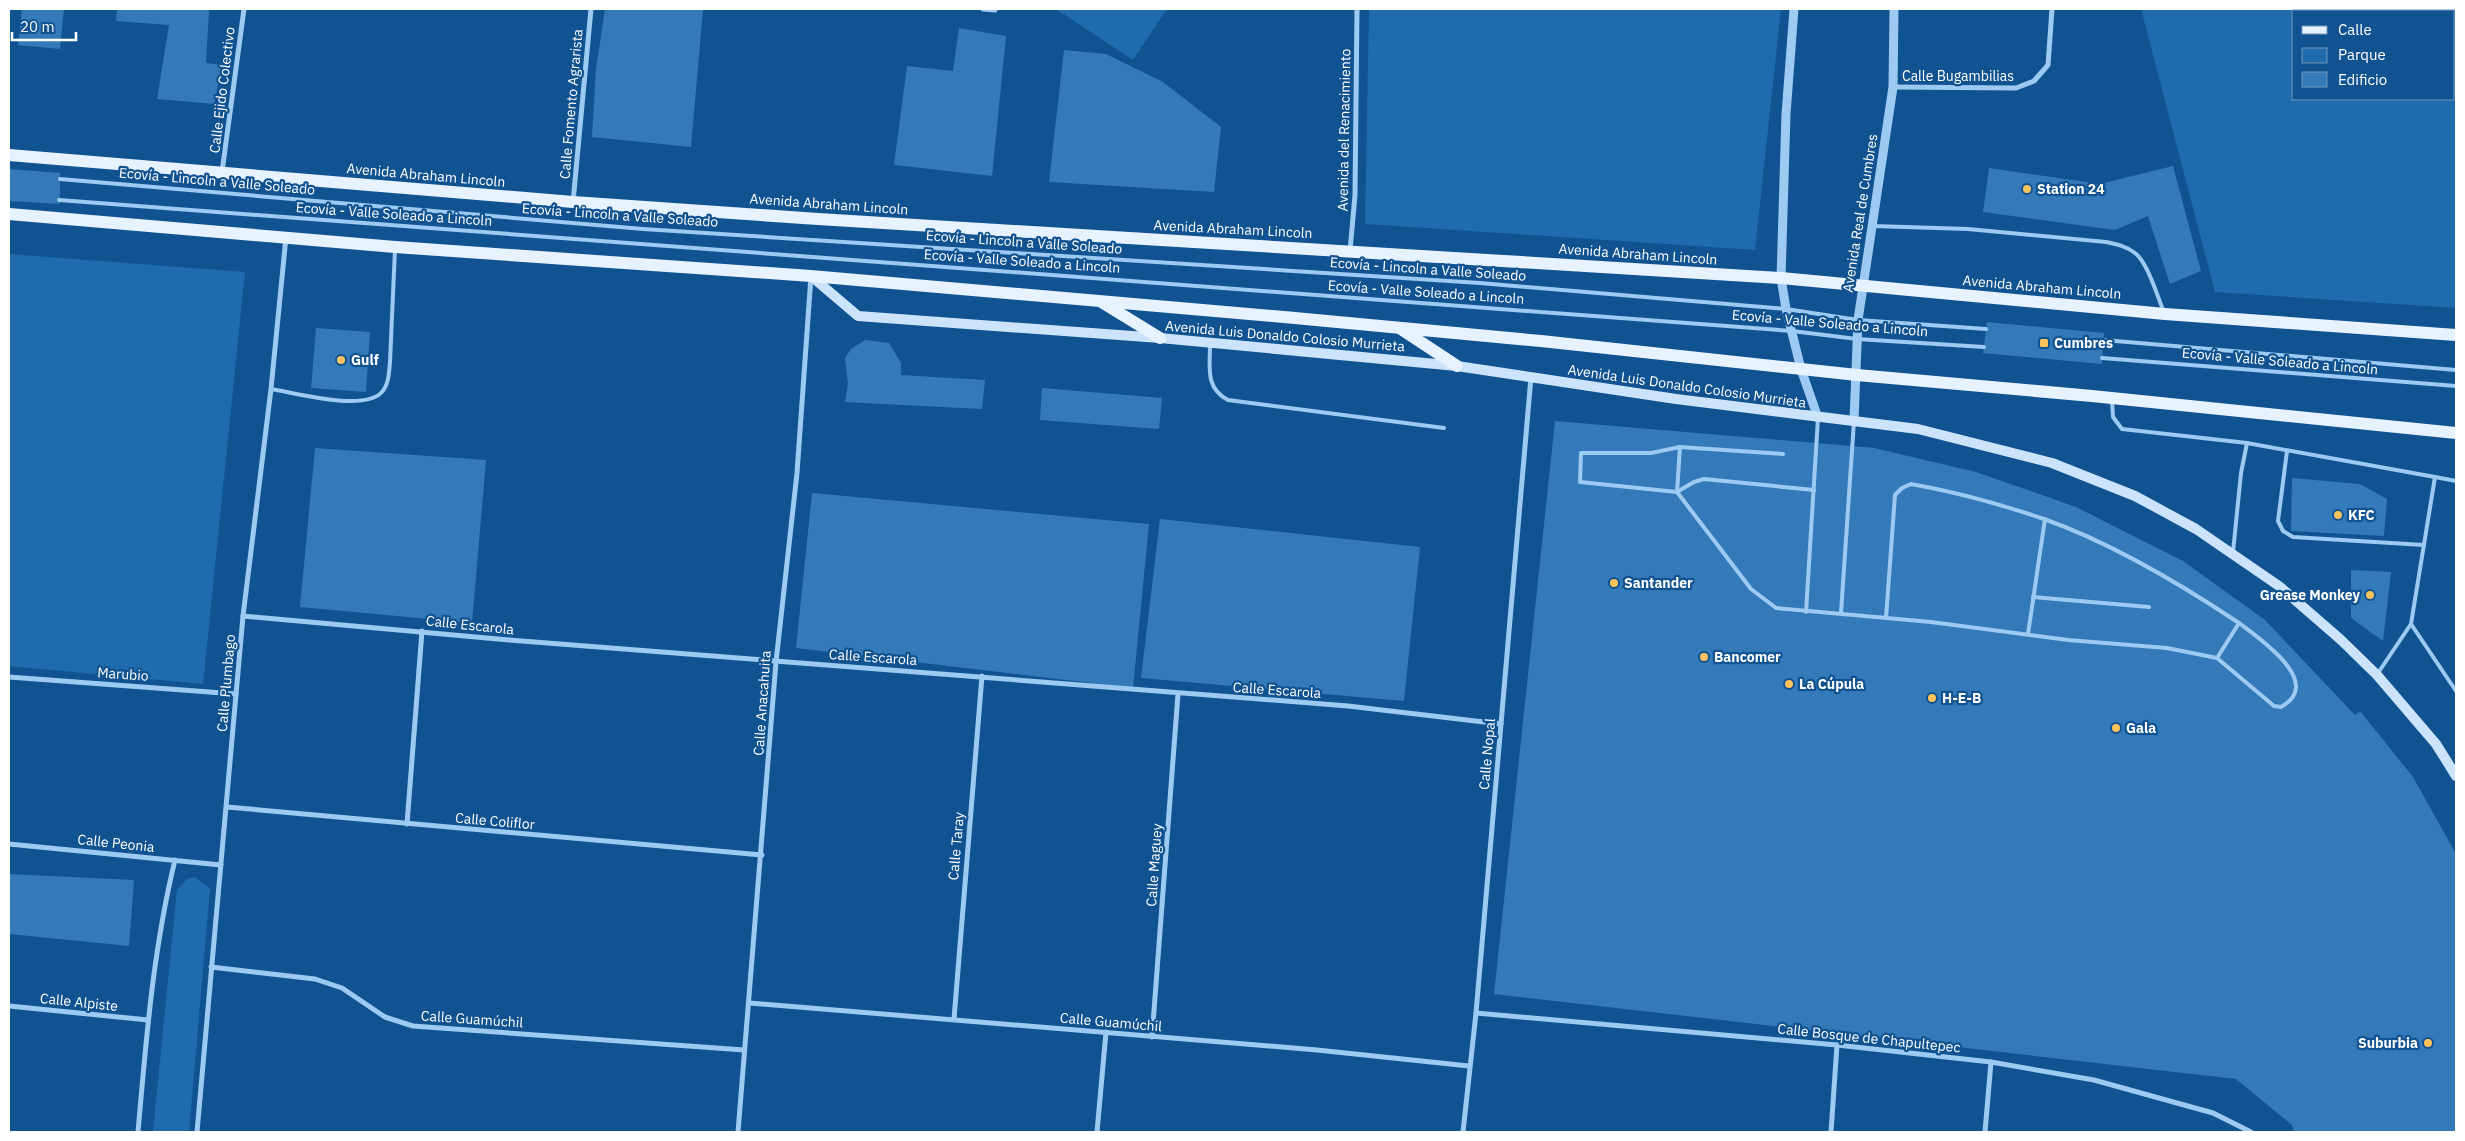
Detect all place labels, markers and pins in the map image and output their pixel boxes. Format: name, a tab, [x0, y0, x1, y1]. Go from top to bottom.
place label: Station 24	[2037, 180, 2105, 198]
marker: Station 24	[2021, 183, 2033, 195]
place label: Cumbres	[2054, 334, 2113, 352]
marker: Cumbres	[2038, 337, 2050, 349]
place label: Gulf	[351, 351, 379, 369]
marker: Gulf	[335, 354, 347, 366]
place label: KFC	[2348, 506, 2375, 524]
marker: KFC	[2332, 509, 2344, 521]
place label: Santander	[1624, 574, 1693, 592]
marker: Santander	[1608, 577, 1620, 589]
place label: Grease Monkey	[2260, 586, 2361, 604]
marker: Grease Monkey	[2364, 589, 2376, 601]
place label: Bancomer	[1714, 648, 1781, 666]
marker: Bancomer	[1698, 651, 1710, 663]
place label: La Cúpula	[1799, 675, 1864, 693]
marker: La Cúpula	[1783, 678, 1795, 690]
place label: H-E-B	[1942, 689, 1981, 707]
marker: H-E-B	[1926, 692, 1938, 704]
place label: Gala	[2126, 719, 2156, 737]
marker: Gala	[2110, 722, 2122, 734]
place label: Suburbia	[2358, 1034, 2418, 1052]
marker: Suburbia	[2422, 1037, 2434, 1049]

